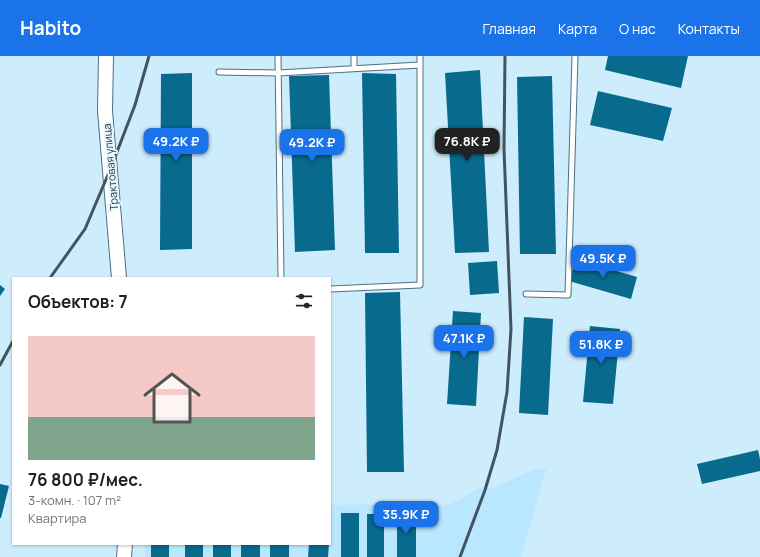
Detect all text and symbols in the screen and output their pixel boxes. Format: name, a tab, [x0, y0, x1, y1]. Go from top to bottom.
text: Habito	[20, 15, 81, 41]
text: Главная	[483, 19, 536, 38]
text: Карта	[558, 19, 597, 38]
text: О нас	[619, 19, 656, 38]
text: Контакты	[678, 19, 740, 38]
street label: Трактовая улица	[99, 123, 121, 211]
pin: 49.2K ₽	[139, 128, 213, 162]
pin: 76.8K ₽	[430, 128, 504, 162]
pin: 49.2K ₽	[275, 129, 349, 163]
text: 49.2K ₽	[153, 132, 199, 150]
text: 76.8K ₽	[444, 132, 490, 150]
text: 49.2K ₽	[289, 133, 335, 151]
pin: 49.5K ₽	[566, 245, 640, 279]
text: 49.5K ₽	[580, 249, 626, 267]
text: Объектов: 7	[28, 290, 128, 313]
icon: filters	[293, 290, 315, 312]
pin: 47.1K ₽	[427, 325, 501, 359]
text: 47.1K ₽	[443, 329, 485, 347]
pin: 51.8K ₽	[564, 331, 638, 365]
text: 51.8K ₽	[579, 335, 623, 353]
icon: home	[136, 362, 208, 434]
text: 76 800 ₽/мес.	[28, 468, 143, 491]
text: 3-комн. · 107 m²	[28, 491, 121, 509]
pin: 35.9K ₽	[369, 501, 443, 535]
text: 35.9K ₽	[383, 505, 429, 523]
text: Квартира	[28, 509, 87, 527]

